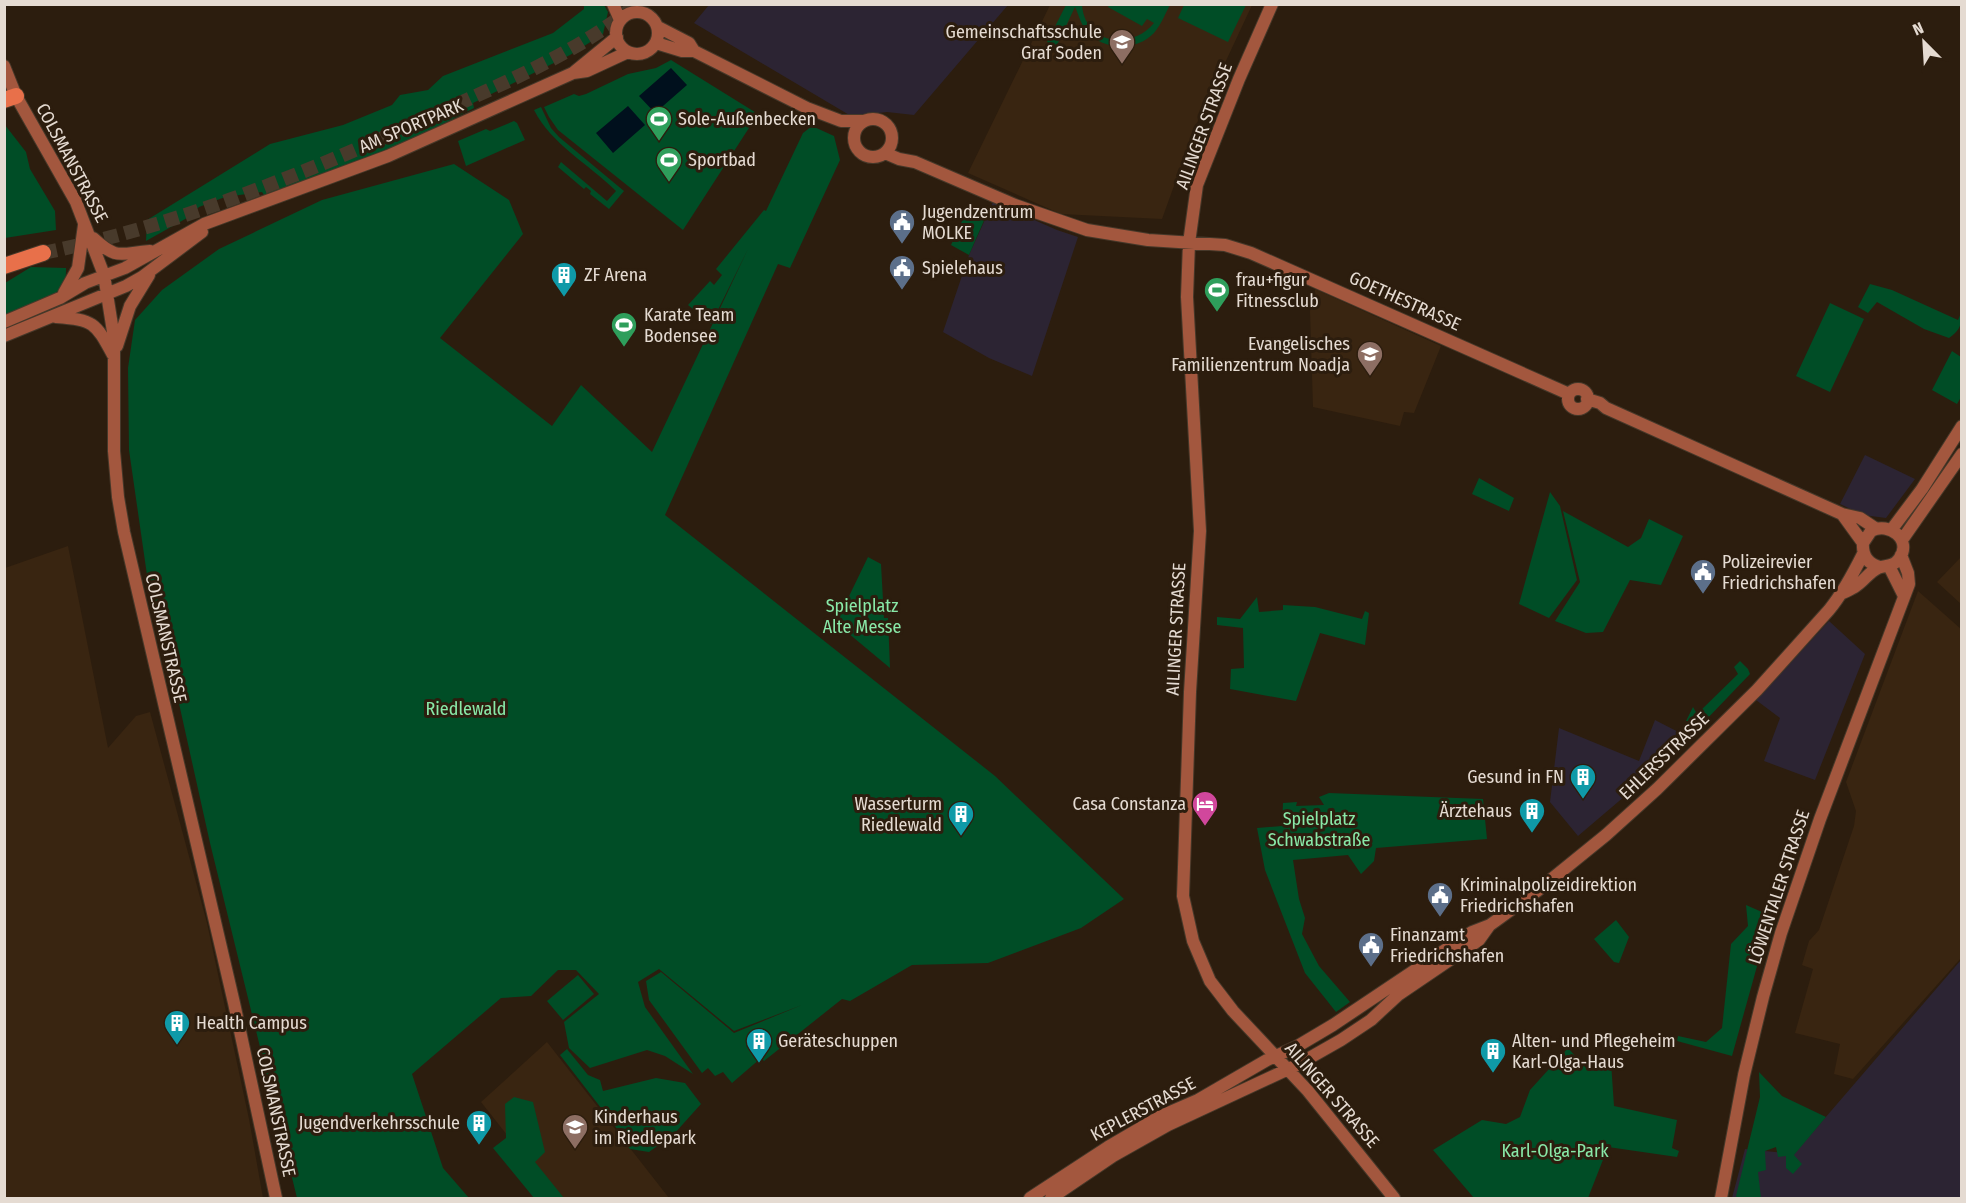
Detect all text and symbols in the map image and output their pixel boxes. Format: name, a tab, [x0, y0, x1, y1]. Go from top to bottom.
north arrow	[1894, 12, 1954, 72]
text: N	[1910, 18, 1926, 39]
place label: Gemeinschaftsschule Graf Soden	[946, 21, 1102, 64]
school or university icon: Gemeinschaftsschule Graf Soden	[1107, 27, 1137, 65]
street label: AILINGER STRASSE	[1171, 60, 1237, 192]
street label: AM SPORTPARK	[356, 94, 467, 158]
street label: COLSMANSTRASSE	[31, 100, 113, 226]
sports icon: Sole-Außenbecken	[644, 104, 674, 142]
place label: Sole-Außenbecken	[678, 108, 816, 130]
sports icon: Sportbad	[654, 145, 684, 183]
place label: Sportbad	[688, 149, 756, 171]
place label: Jugendzentrum MOLKE	[922, 201, 1033, 244]
public building icon: Jugendzentrum MOLKE	[887, 207, 917, 245]
public building icon: Spielehaus	[887, 253, 917, 291]
place label: Spielehaus	[922, 257, 1003, 279]
building icon: ZF Arena	[549, 260, 579, 298]
place label: ZF Arena	[584, 264, 647, 286]
street label: GOETHESTRASSE	[1346, 267, 1464, 335]
place label: frau+figur Fitnessclub	[1236, 269, 1319, 312]
sports icon: frau+figur Fitnessclub	[1202, 275, 1232, 313]
place label: Karate Team Bodensee	[644, 304, 734, 347]
sports icon: Karate Team Bodensee	[609, 310, 639, 348]
place label: Evangelisches Familienzentrum Noadja	[1171, 333, 1350, 376]
school or university icon: Evangelisches Familienzentrum Noadja	[1355, 339, 1385, 377]
place label: Polizeirevier Friedrichshafen	[1722, 551, 1836, 594]
public building icon: Polizeirevier Friedrichshafen	[1688, 557, 1718, 595]
street label: AILINGER STRASSE	[1162, 562, 1190, 696]
street label: COLSMANSTRASSE	[140, 571, 192, 705]
park label: Spielplatz Alte Messe	[823, 595, 901, 638]
park label: Riedlewald	[426, 698, 506, 720]
street label: EHLERSSTRASSE	[1614, 708, 1714, 804]
building icon: Gesund in FN	[1568, 762, 1598, 800]
place label: Gesund in FN	[1467, 766, 1564, 788]
hotel icon: Casa Constanza	[1190, 789, 1220, 827]
place label: Wasserturm Riedlewald	[855, 793, 942, 836]
place label: Casa Constanza	[1073, 793, 1186, 815]
building icon: Ärztehaus	[1517, 796, 1547, 834]
building icon: Wasserturm Riedlewald	[946, 799, 976, 837]
place label: Ärztehaus	[1439, 800, 1512, 822]
street label: LÖWENTALER STRASSE	[1744, 807, 1814, 967]
park label: Spielplatz Schwabstraße	[1268, 808, 1370, 851]
place label: Kriminalpolizeidirektion Friedrichshafen	[1460, 874, 1637, 917]
public building icon: Kriminalpolizeidirektion Friedrichshafen	[1425, 880, 1455, 918]
place label: Finanzamt Friedrichshafen	[1390, 924, 1504, 967]
public building icon: Finanzamt Friedrichshafen	[1356, 930, 1386, 968]
building icon: Health Campus	[162, 1008, 192, 1046]
place label: Health Campus	[196, 1012, 307, 1034]
building icon: Geräteschuppen	[744, 1026, 774, 1064]
place label: Geräteschuppen	[778, 1030, 898, 1052]
place label: Alten- und Pflegeheim Karl-Olga-Haus	[1512, 1030, 1676, 1073]
building icon: Alten- und Pflegeheim Karl-Olga-Haus	[1478, 1036, 1508, 1074]
street label: AILINGER STRASSE	[1280, 1038, 1384, 1152]
street label: COLSMANSTRASSE	[252, 1045, 300, 1179]
street label: KEPLERSTRASSE	[1087, 1072, 1199, 1146]
place label: Kinderhaus im Riedlepark	[594, 1106, 697, 1149]
building icon: Jugendverkehrsschule	[464, 1108, 494, 1146]
place label: Jugendverkehrsschule	[298, 1112, 460, 1134]
school or university icon: Kinderhaus im Riedlepark	[560, 1112, 590, 1150]
park label: Karl-Olga-Park	[1501, 1140, 1609, 1162]

